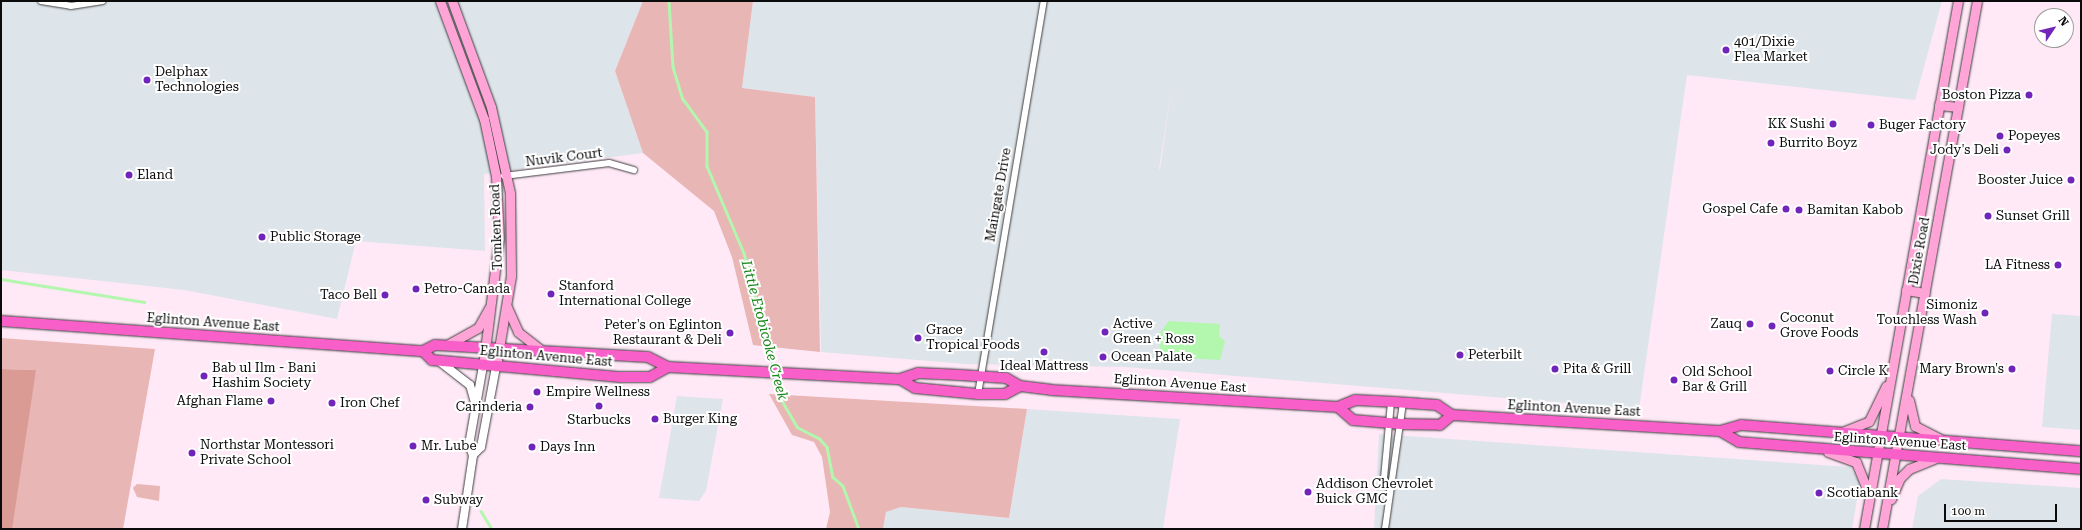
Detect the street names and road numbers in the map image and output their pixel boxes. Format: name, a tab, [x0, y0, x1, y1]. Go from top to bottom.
street label: Nuvik Court	[525, 146, 603, 170]
street label: Maingate Drive	[983, 147, 1015, 243]
street label: Tomken Road	[488, 184, 506, 270]
street label: Dixie Road	[1906, 216, 1934, 286]
street label: Eglinton Avenue East	[146, 311, 280, 335]
street label: Eglinton Avenue East	[479, 343, 613, 371]
street label: Eglinton Avenue East	[1113, 372, 1247, 396]
street label: Eglinton Avenue East	[1507, 398, 1641, 420]
street label: Eglinton Avenue East	[1833, 430, 1967, 454]

